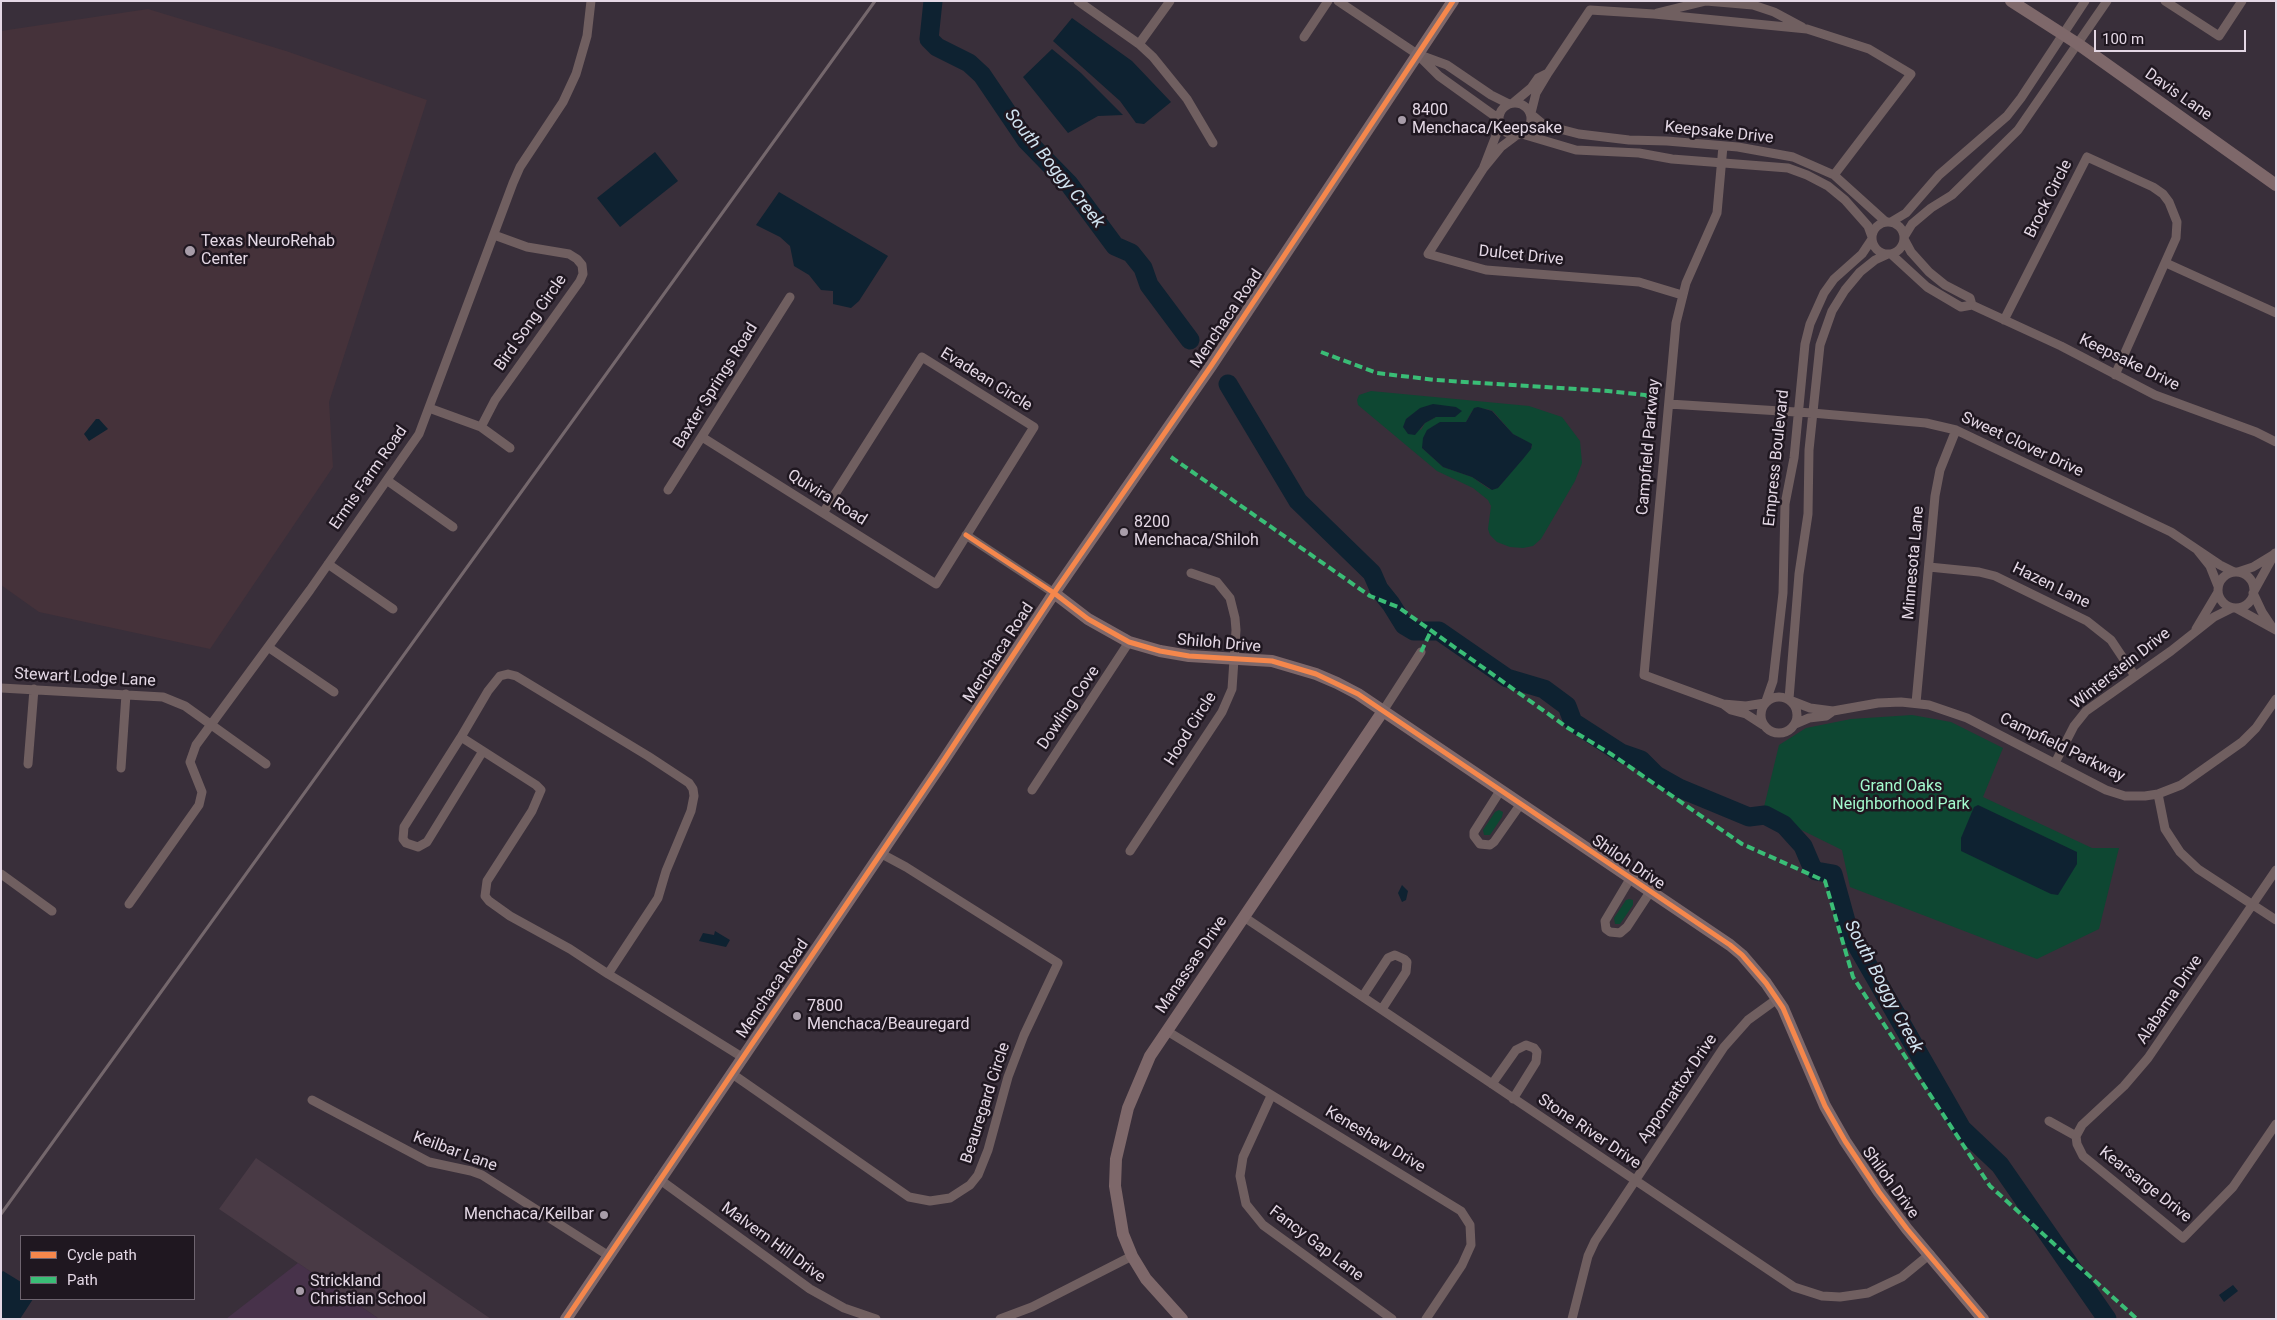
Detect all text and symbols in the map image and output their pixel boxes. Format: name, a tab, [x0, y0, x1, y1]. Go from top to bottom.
scale bar	[2097, 20, 2250, 52]
text: 100 m	[2102, 30, 2144, 48]
street label: Davis Lane	[2141, 65, 2215, 125]
place label: 8400 Menchaca/Keepsake	[1412, 101, 1562, 139]
water label: South Boggy Creek	[999, 105, 1109, 233]
marker: 8400 Menchaca/Keepsake	[1396, 114, 1408, 126]
street label: Keepsake Drive	[1664, 118, 1774, 148]
street label: Brock Circle	[2021, 157, 2077, 241]
place label: Texas NeuroRehab Center	[201, 232, 335, 270]
street label: Dulcet Drive	[1478, 242, 1564, 270]
marker: Texas NeuroRehab Center	[183, 244, 197, 258]
street label: Menchaca Road	[1187, 266, 1267, 372]
street label: Bird Song Circle	[491, 271, 571, 375]
street label: Baxter Springs Road	[670, 320, 762, 452]
street label: Keepsake Drive	[2076, 330, 2182, 396]
street label: Evadean Circle	[937, 344, 1035, 416]
street label: Campfield Parkway	[1633, 378, 1665, 516]
street label: Empress Boulevard	[1760, 389, 1794, 527]
street label: Sweet Clover Drive	[1958, 408, 2086, 482]
street label: Ermis Farm Road	[326, 422, 412, 534]
street label: Quivira Road	[784, 466, 870, 530]
street label: Minnesota Lane	[1899, 505, 1929, 621]
place label: 8200 Menchaca/Shiloh	[1134, 513, 1259, 551]
marker: 8200 Menchaca/Shiloh	[1118, 526, 1130, 538]
street label: Hazen Lane	[2009, 559, 2093, 613]
street label: Menchaca Road	[960, 600, 1038, 706]
street label: Winterstein Drive	[2068, 624, 2174, 714]
street label: Shiloh Drive	[1176, 631, 1262, 657]
street label: Dowling Cove	[1034, 663, 1104, 753]
street label: Stewart Lodge Lane	[14, 665, 156, 691]
street label: Hood Circle	[1161, 689, 1221, 769]
street label: Campfield Parkway	[1996, 709, 2128, 787]
park label: Grand Oaks Neighborhood Park	[1832, 777, 1970, 815]
street label: Shiloh Drive	[1588, 832, 1668, 894]
street label: Manassas Drive	[1152, 913, 1232, 1017]
water label: South Boggy Creek	[1839, 917, 1927, 1057]
street label: Menchaca Road	[733, 936, 813, 1042]
street label: Alabama Drive	[2133, 952, 2207, 1048]
place label: 7800 Menchaca/Beauregard	[807, 997, 970, 1035]
marker: 7800 Menchaca/Beauregard	[791, 1010, 803, 1022]
street label: Appomattox Drive	[1634, 1031, 1722, 1147]
street label: Beauregard Circle	[957, 1040, 1015, 1166]
street label: Stone River Drive	[1534, 1090, 1644, 1174]
street label: Keneshaw Drive	[1321, 1103, 1429, 1177]
street label: Keilbar Lane	[410, 1128, 500, 1176]
street label: Shiloh Drive	[1858, 1143, 1922, 1223]
street label: Kearsarge Drive	[2095, 1143, 2195, 1227]
street label: Malvern Hill Drive	[717, 1199, 829, 1287]
street label: Fancy Gap Lane	[1265, 1202, 1367, 1286]
place label: Menchaca/Keilbar	[464, 1205, 594, 1225]
marker: Menchaca/Keilbar	[598, 1209, 610, 1221]
legend	[20, 1235, 195, 1300]
text: Cycle path	[67, 1246, 137, 1264]
text: Path	[67, 1271, 98, 1289]
place label: Strickland Christian School	[310, 1272, 426, 1310]
marker: Strickland Christian School	[294, 1285, 306, 1297]

